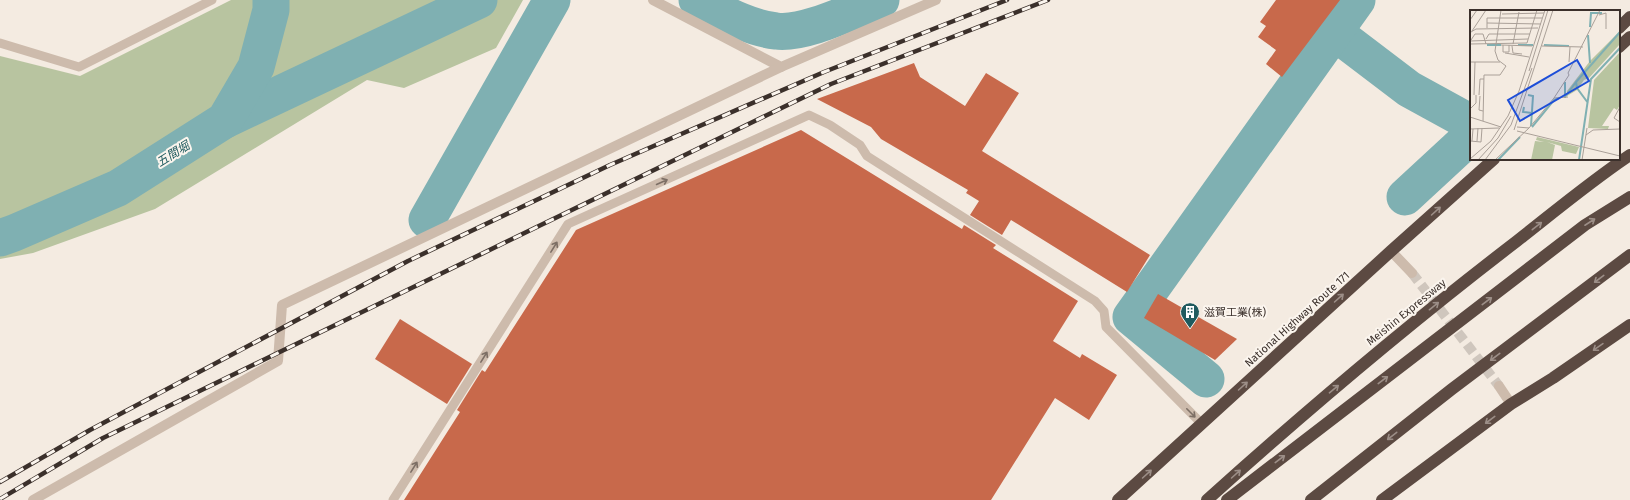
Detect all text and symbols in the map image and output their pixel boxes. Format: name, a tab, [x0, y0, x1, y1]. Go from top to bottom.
inset map	[1470, 10, 1620, 160]
water label: 五間堀	[154, 137, 194, 169]
one-way arrow	[655, 178, 667, 185]
one-way arrow	[1430, 207, 1441, 216]
one-way arrow	[1584, 218, 1596, 226]
one-way arrow	[1531, 221, 1542, 230]
one-way arrow	[549, 242, 558, 253]
street label: National Highway Route 171	[1242, 269, 1352, 370]
one-way arrow	[1593, 274, 1604, 283]
street label: Meishin Expressway	[1364, 276, 1449, 348]
one-way arrow	[1334, 294, 1344, 303]
one-way arrow	[1481, 297, 1492, 305]
building icon: 滋賀工業(株)	[1179, 301, 1201, 329]
one-way arrow	[1429, 302, 1440, 310]
place label: 滋賀工業(株)	[1204, 306, 1267, 319]
one-way arrow	[1593, 343, 1604, 351]
one-way arrow	[480, 352, 488, 363]
one-way arrow	[1489, 352, 1500, 361]
one-way arrow	[1378, 376, 1389, 384]
one-way arrow	[1238, 381, 1248, 391]
one-way arrow	[1329, 384, 1340, 393]
one-way arrow	[1186, 408, 1196, 418]
one-way arrow	[1485, 415, 1496, 424]
one-way arrow	[1387, 431, 1397, 440]
one-way arrow	[1275, 454, 1286, 463]
one-way arrow	[411, 461, 419, 473]
one-way arrow	[1142, 469, 1152, 478]
one-way arrow	[1231, 469, 1241, 479]

